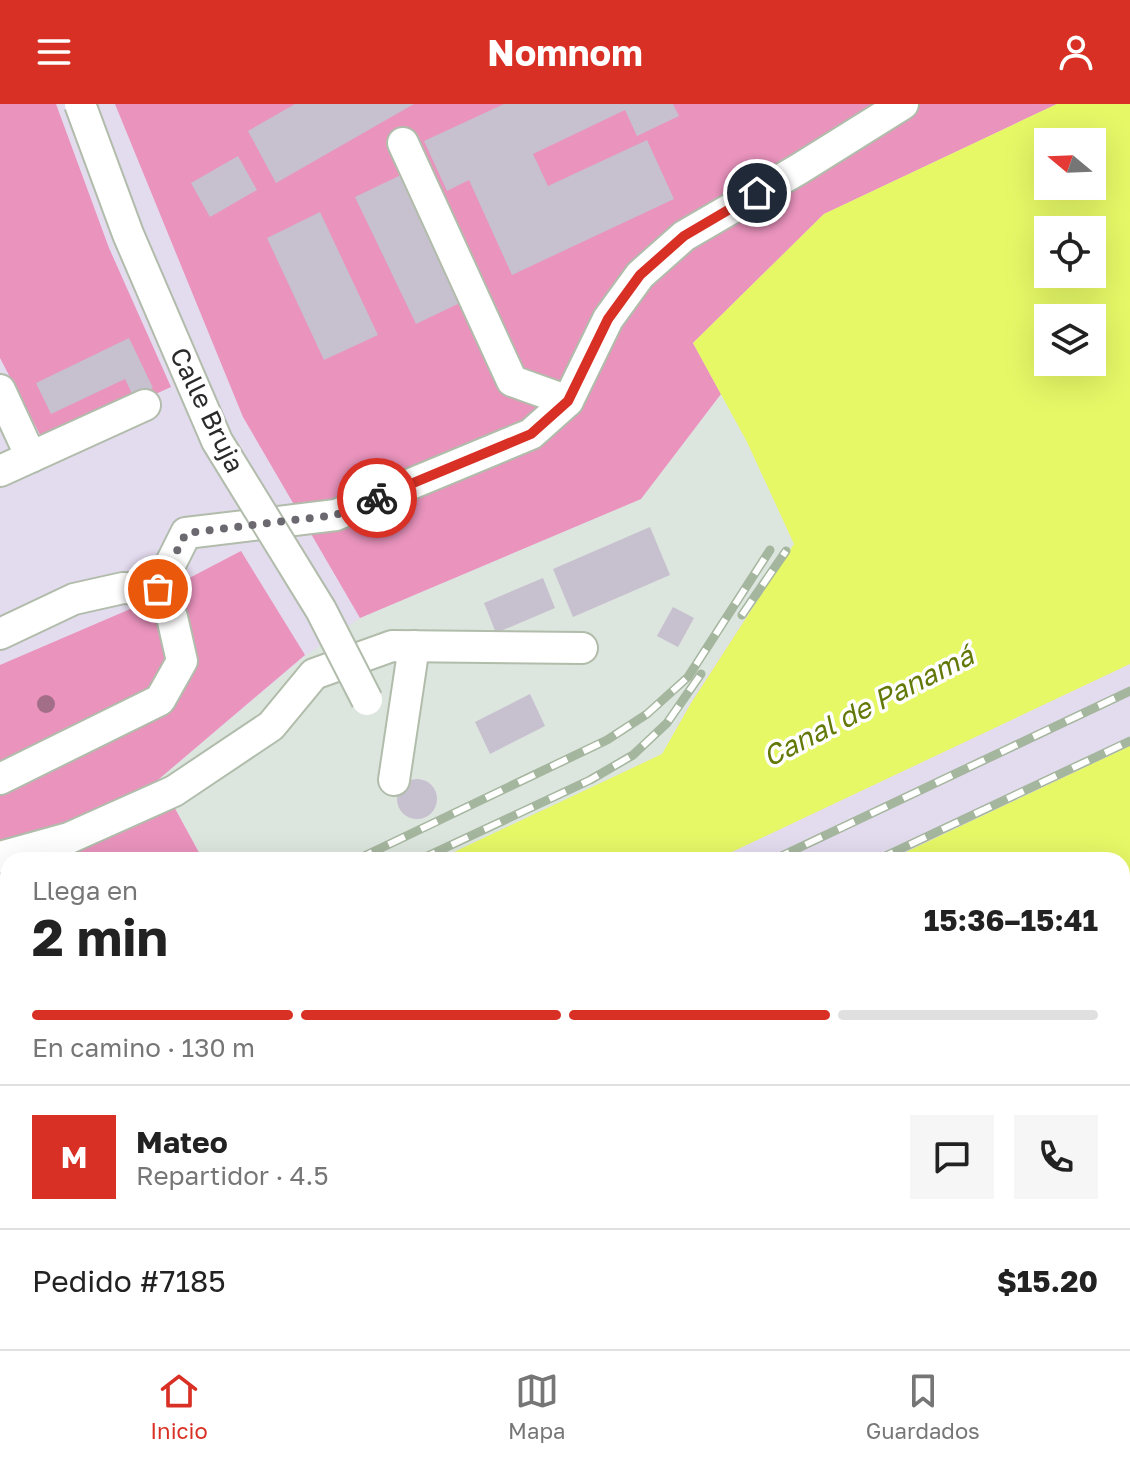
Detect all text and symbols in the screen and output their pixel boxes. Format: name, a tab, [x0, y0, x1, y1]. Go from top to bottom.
icon: menu	[32, 30, 76, 74]
icon: person	[1054, 30, 1098, 74]
text: Nomnom	[487, 31, 643, 74]
north arrow	[1034, 128, 1106, 200]
map controls	[1034, 128, 1106, 376]
pin	[723, 159, 791, 227]
icon: home	[735, 171, 779, 215]
button: locate	[1034, 216, 1106, 288]
button: layers	[1034, 304, 1106, 376]
street label: Calle Bruja	[164, 342, 251, 477]
courier	[337, 458, 417, 538]
icon: bike	[355, 476, 399, 520]
pin	[124, 555, 192, 623]
icon: bag	[136, 567, 180, 611]
water label: Canal de Panamá	[757, 637, 981, 773]
text: Llega en	[32, 875, 138, 906]
text: 15:36–15:41	[924, 902, 1098, 938]
text: 2 min	[32, 905, 168, 967]
text: En camino · 130 m	[32, 1032, 255, 1063]
button: chat	[910, 1115, 994, 1199]
button: phone	[1014, 1115, 1098, 1199]
text: Mateo	[136, 1124, 228, 1160]
text: M	[61, 1139, 87, 1175]
text: Repartidor · 4.5	[136, 1160, 328, 1191]
text: Pedido #7185	[32, 1263, 226, 1299]
text: $15.20	[997, 1263, 1098, 1299]
tab: Inicio	[150, 1369, 208, 1444]
tab: Mapa	[508, 1369, 565, 1444]
tab: Guardados	[866, 1369, 980, 1444]

